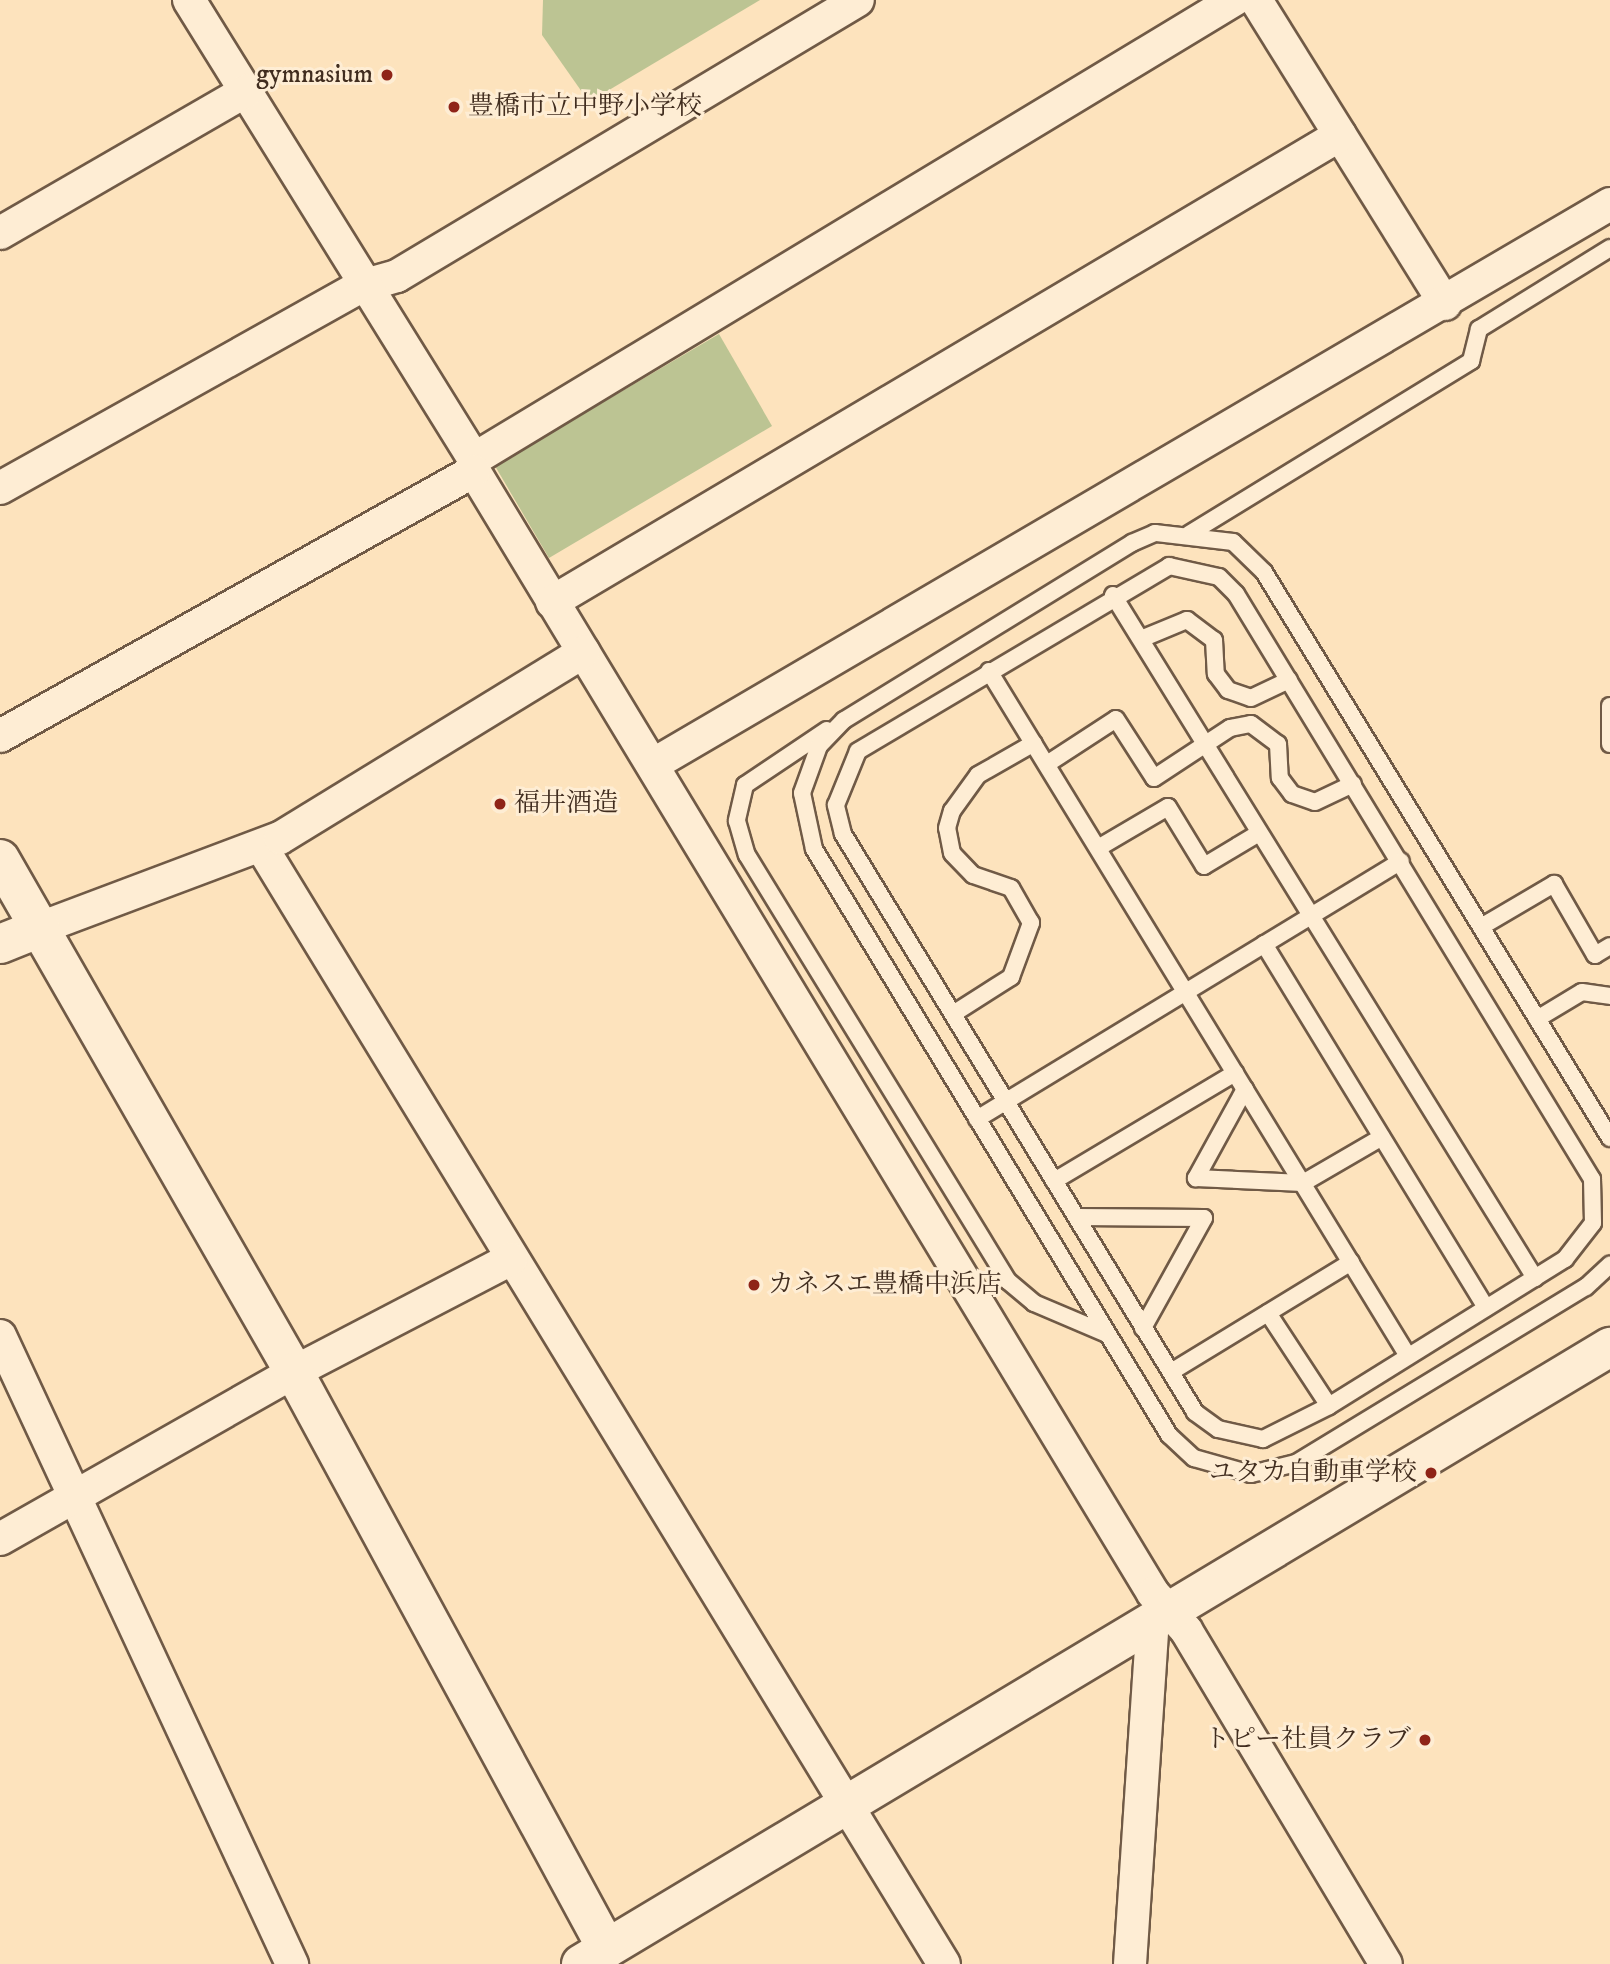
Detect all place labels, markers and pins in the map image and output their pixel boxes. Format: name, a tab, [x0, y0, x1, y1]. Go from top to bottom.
place label: gymnasium	[256, 59, 373, 91]
marker: gymnasium	[379, 67, 395, 83]
place label: 豊橋市立中野小学校	[468, 91, 702, 123]
marker: 豊橋市立中野小学校	[446, 99, 462, 115]
place label: 福井酒造	[514, 788, 618, 820]
marker: 福井酒造	[492, 796, 508, 812]
place label: カネスエ豊橋中浜店	[768, 1269, 1002, 1301]
marker: カネスエ豊橋中浜店	[746, 1277, 762, 1293]
place label: ユタカ自動車学校	[1209, 1457, 1417, 1489]
marker: ユタカ自動車学校	[1423, 1465, 1439, 1481]
place label: トピー社員クラブ	[1204, 1724, 1411, 1756]
marker: トピー社員クラブ	[1417, 1732, 1433, 1748]

